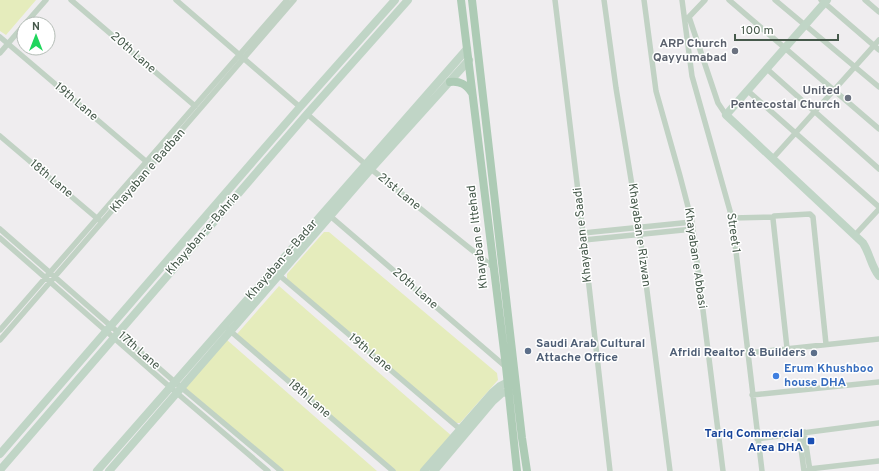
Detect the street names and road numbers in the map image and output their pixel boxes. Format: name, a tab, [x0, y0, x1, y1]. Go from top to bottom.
street label: 20th Lane	[107, 29, 159, 77]
street label: 19th Lane	[51, 79, 101, 125]
street label: Khayaban e Badban	[107, 125, 189, 217]
street label: 18th Lane	[26, 156, 76, 202]
street label: 21st Lane	[374, 170, 424, 214]
street label: Khayaban e Rizwan	[624, 182, 654, 288]
street label: Khayaban e Ittehad	[464, 184, 492, 290]
street label: Khayaban e Saadi	[570, 187, 596, 283]
street label: Khayaban-e-Bahria	[163, 189, 243, 279]
street label: Khayaban e Abbasi	[680, 206, 710, 310]
street label: Street 1	[722, 212, 744, 254]
street label: Khayaban-e-Badar	[242, 216, 322, 304]
street label: 20th Lane	[389, 265, 441, 313]
street label: 17th Lane	[115, 328, 163, 374]
street label: 19th Lane	[345, 330, 395, 376]
street label: 18th Lane	[284, 376, 334, 422]

